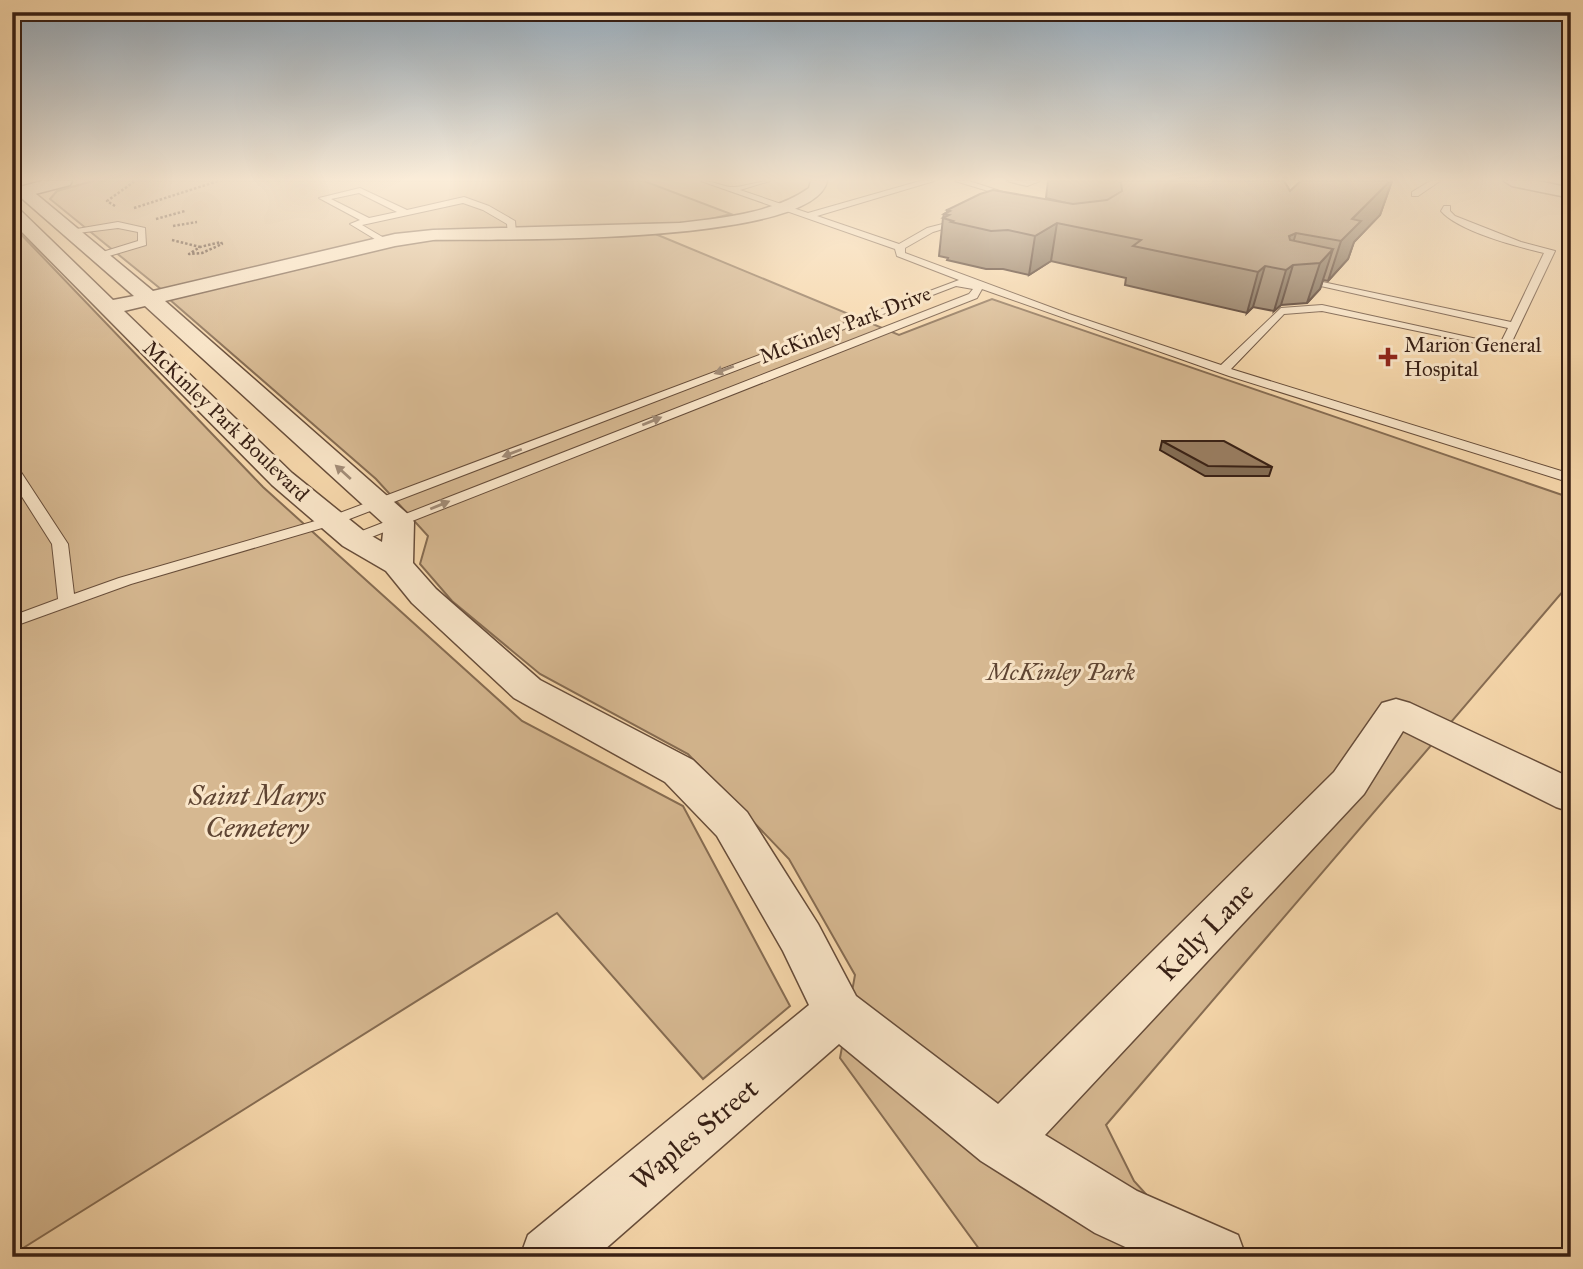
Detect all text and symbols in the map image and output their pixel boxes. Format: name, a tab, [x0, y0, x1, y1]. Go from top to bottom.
street label: McKinley Park Drive	[755, 280, 935, 370]
place label: Marion General Hospital	[1404, 332, 1542, 382]
street label: McKinley Park Boulevard	[138, 335, 315, 507]
marker: Marion General Hospital	[1378, 347, 1398, 367]
one-way arrow	[713, 364, 734, 375]
one-way arrow	[641, 416, 662, 427]
one-way arrow	[502, 447, 523, 458]
one-way arrow	[334, 464, 352, 480]
one-way arrow	[430, 500, 451, 511]
park label: McKinley Park	[985, 657, 1136, 687]
park label: Saint Marys Cemetery	[187, 778, 326, 845]
street label: Kelly Lane	[1150, 874, 1261, 988]
street label: Waples Street	[623, 1071, 765, 1198]

